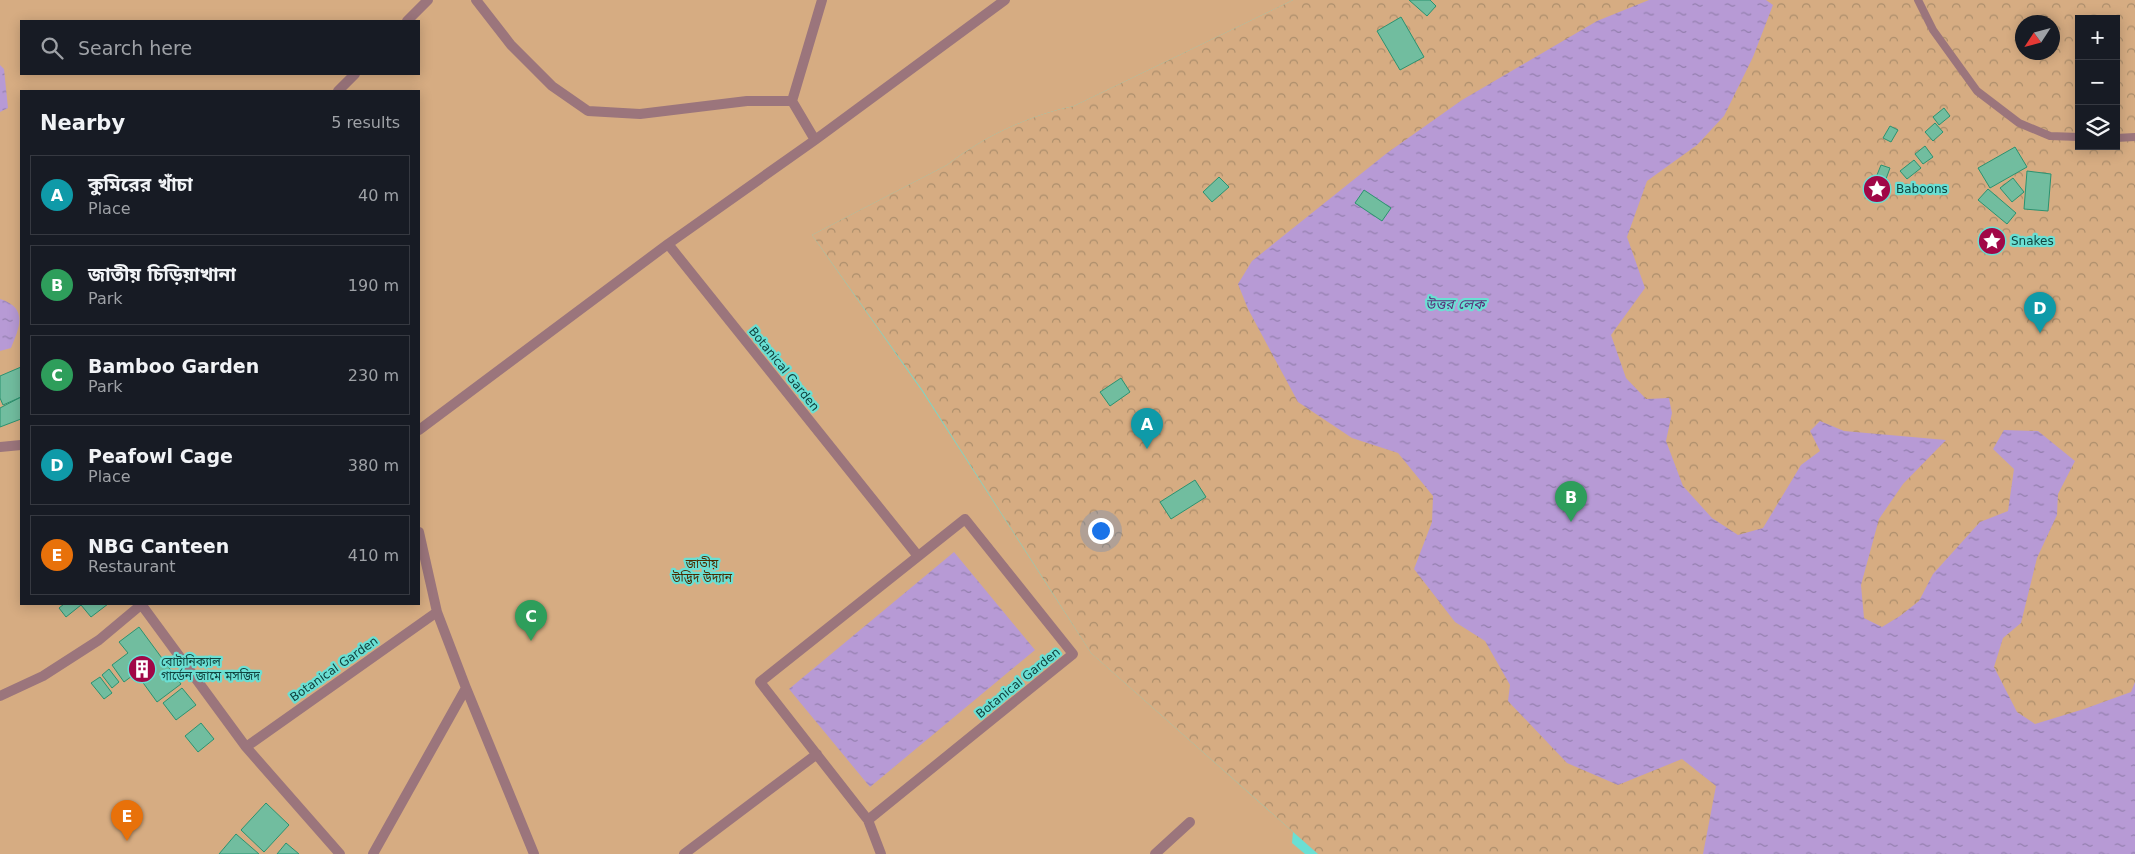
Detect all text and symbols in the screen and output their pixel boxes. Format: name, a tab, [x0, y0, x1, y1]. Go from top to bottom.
north arrow	[2015, 15, 2060, 60]
map controls	[2075, 15, 2120, 150]
button: +	[2075, 15, 2120, 60]
search box	[20, 20, 420, 75]
icon: search	[38, 34, 66, 62]
text: Search here	[78, 37, 192, 59]
button: −	[2075, 60, 2120, 105]
button: layers	[2075, 105, 2120, 150]
text: Nearby	[40, 111, 125, 135]
text: 5 results	[331, 113, 400, 132]
text: কুমিরের খাঁচা	[88, 173, 193, 195]
place icon: Baboons	[1862, 174, 1892, 204]
place label: Baboons	[1896, 182, 1948, 196]
text: A	[51, 186, 63, 205]
text: 40 m	[358, 186, 399, 205]
text: Place	[88, 199, 131, 218]
place icon: Snakes	[1977, 226, 2007, 256]
place label: Snakes	[2011, 234, 2054, 248]
text: জাতীয় চিড়িয়াখানা	[88, 263, 236, 285]
text: B	[51, 276, 63, 295]
text: 190 m	[348, 276, 399, 295]
text: Park	[88, 289, 123, 308]
pin: D	[2024, 292, 2056, 333]
water label: উত্তর লেক	[1425, 296, 1487, 312]
street label: Botanical Garden	[746, 324, 822, 414]
text: Bamboo Garden	[88, 355, 259, 377]
text: C	[51, 366, 63, 385]
text: 230 m	[348, 366, 399, 385]
text: Park	[88, 377, 123, 396]
pin: A	[1131, 408, 1163, 449]
text: Peafowl Cage	[88, 445, 233, 467]
text: D	[50, 456, 64, 475]
text: 380 m	[348, 456, 399, 475]
text: Place	[88, 467, 131, 486]
pin: B	[1555, 481, 1587, 522]
your location	[1088, 518, 1114, 544]
text: NBG Canteen	[88, 535, 229, 557]
text: E	[52, 546, 62, 565]
text: 410 m	[348, 546, 399, 565]
park label: জাতীয় উদ্ভিদ উদ্যান	[671, 556, 733, 585]
text: Restaurant	[88, 557, 176, 576]
pin: C	[515, 600, 547, 641]
street label: Botanical Garden	[288, 634, 380, 704]
street label: Botanical Garden	[973, 645, 1063, 721]
building icon: বোটানিক্যাল গার্ডেন জামে মসজিদ	[127, 654, 157, 684]
place label: বোটানিক্যাল গার্ডেন জামে মসজিদ	[161, 654, 260, 683]
pin: E	[111, 800, 143, 841]

